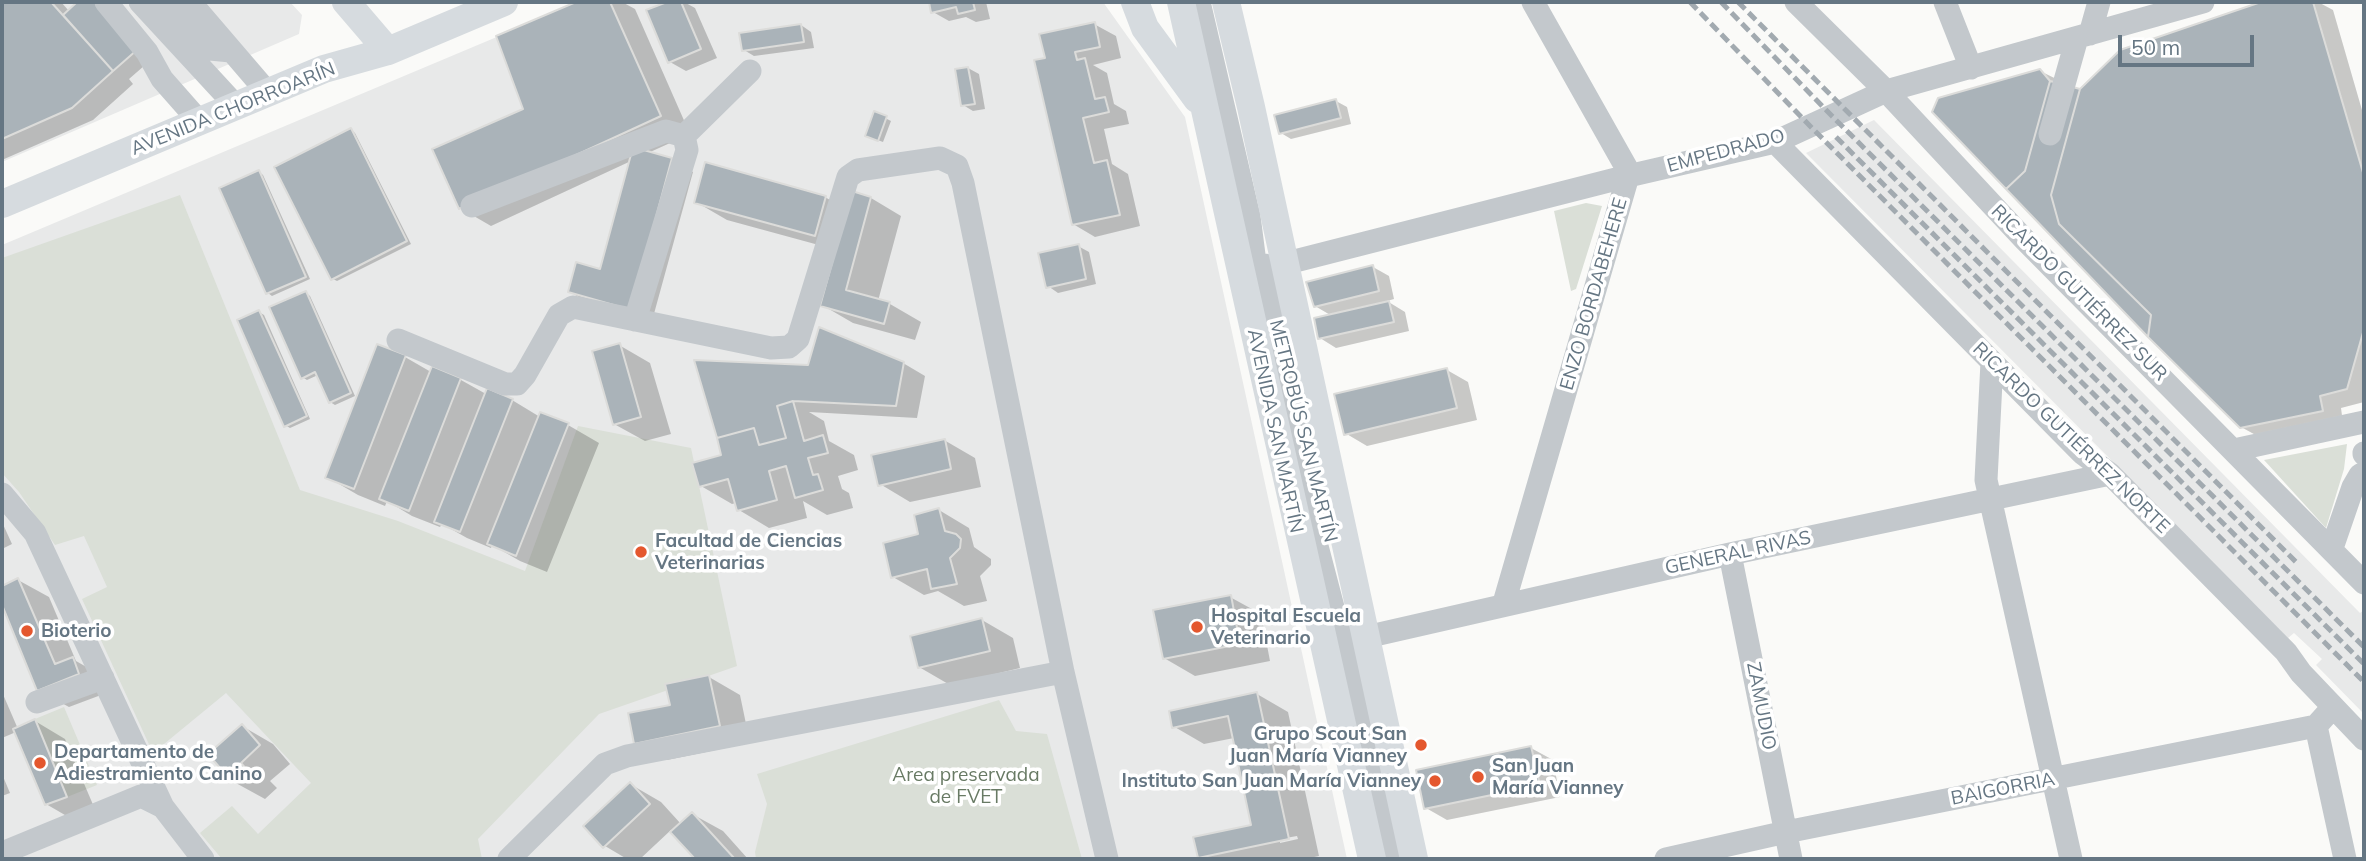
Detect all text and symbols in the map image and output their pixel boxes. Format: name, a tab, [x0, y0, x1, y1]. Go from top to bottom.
scale bar	[2121, 21, 2258, 65]
text: 50 m	[2131, 34, 2180, 60]
street label: AVENIDA CHORROARÍN	[127, 58, 339, 160]
street label: EMPEDRADO	[1665, 124, 1787, 178]
street label: ENZO BORDABEHERE	[1556, 195, 1632, 393]
street label: RICARDO GUTIÉRREZ SUR	[1986, 200, 2172, 386]
street label: METROBÚS SAN MARTÍN	[1264, 317, 1342, 545]
street label: AVENIDA SAN MARTÍN	[1242, 327, 1308, 535]
street label: RICARDO GUTIÉRREZ NORTE	[1968, 338, 2174, 538]
street label: GENERAL RIVAS	[1663, 526, 1813, 580]
place label: Facultad de Ciencias Veterinarias	[655, 530, 842, 574]
marker: Facultad de Ciencias Veterinarias	[633, 544, 649, 560]
place label: Hospital Escuela Veterinario	[1211, 605, 1361, 649]
marker: Hospital Escuela Veterinario	[1189, 619, 1205, 635]
place label: Bioterio	[41, 620, 111, 642]
marker: Bioterio	[19, 623, 35, 639]
street label: ZAMUDIO	[1741, 660, 1781, 752]
place label: Grupo Scout San Juan María Vianney	[1229, 723, 1407, 767]
marker: Grupo Scout San Juan María Vianney	[1413, 737, 1429, 753]
place label: Departamento de Adiestramiento Canino	[54, 741, 262, 785]
marker: Departamento de Adiestramiento Canino	[32, 755, 48, 771]
place label: San Juan María Vianney	[1492, 755, 1624, 799]
park label: Area preservada de FVET	[892, 764, 1040, 808]
street label: BAIGORRIA	[1949, 768, 2057, 810]
marker: San Juan María Vianney	[1470, 769, 1486, 785]
place label: Instituto San Juan María Vianney	[1121, 770, 1421, 792]
marker: Instituto San Juan María Vianney	[1427, 773, 1443, 789]

